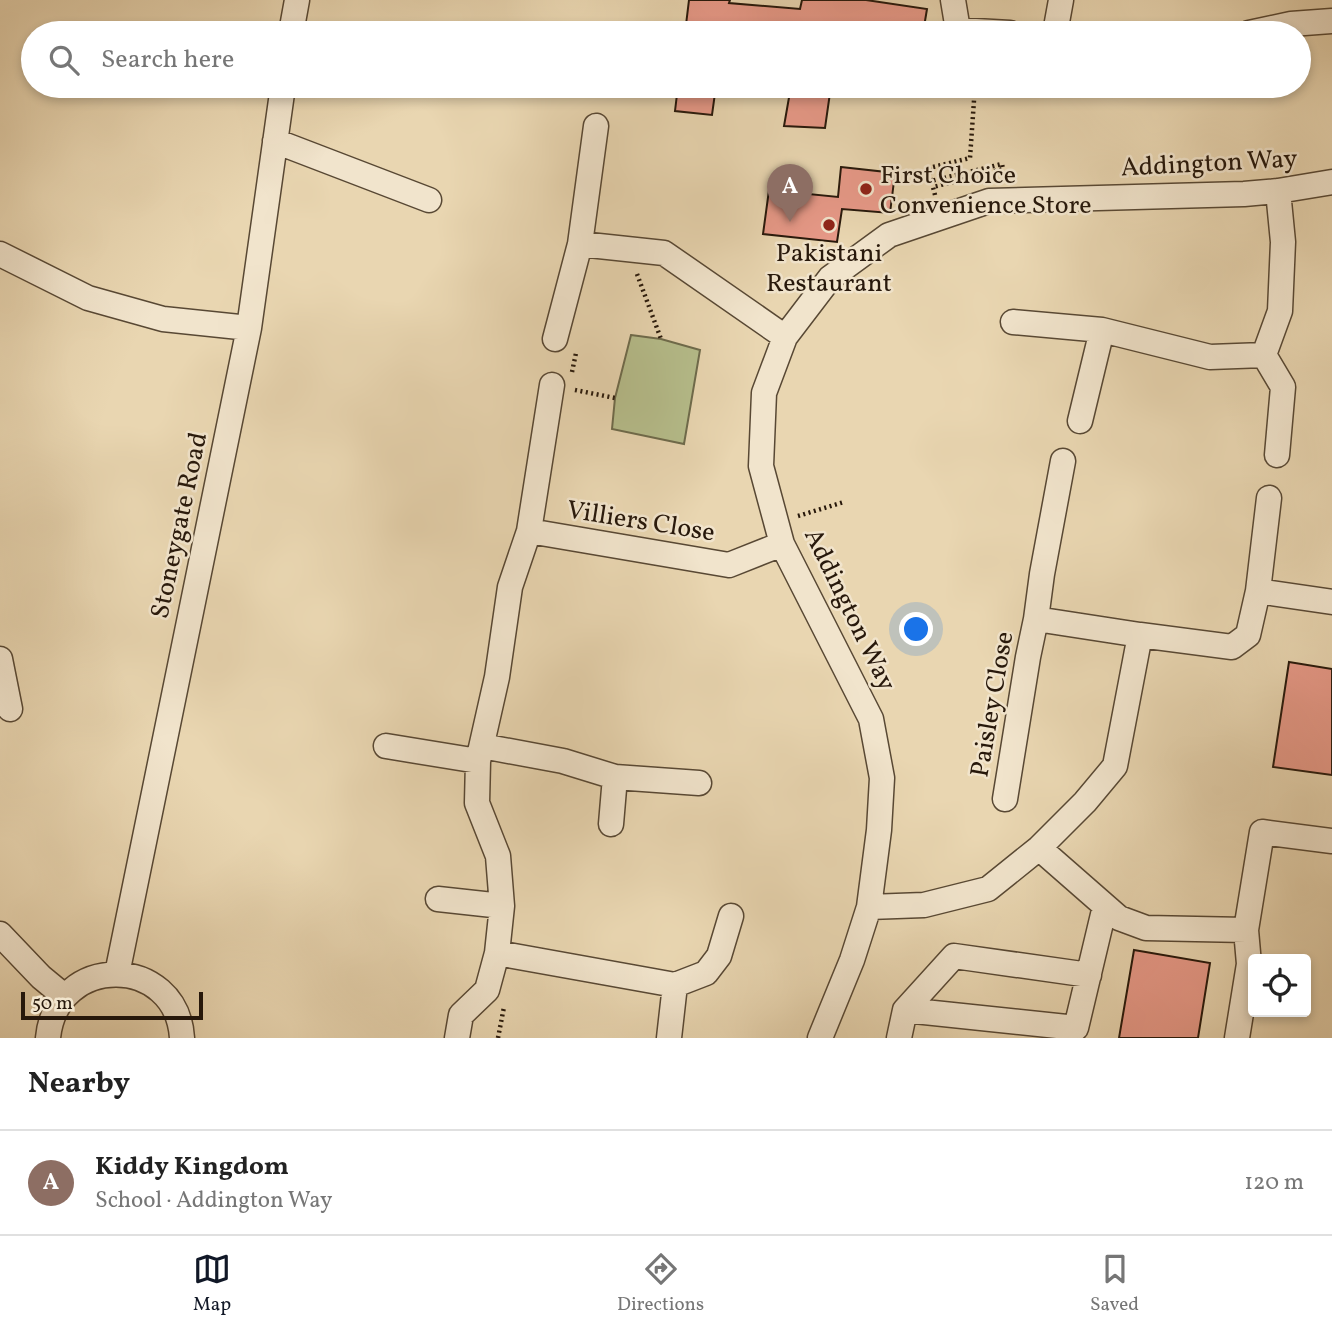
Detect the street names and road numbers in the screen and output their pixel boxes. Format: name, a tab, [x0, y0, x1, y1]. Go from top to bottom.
street label: Addington Way	[1120, 141, 1298, 187]
street label: Stoneygate Road	[143, 429, 217, 622]
street label: Villiers Close	[564, 493, 717, 551]
street label: Addington Way	[794, 522, 904, 697]
street label: Paisley Close	[962, 629, 1023, 780]

